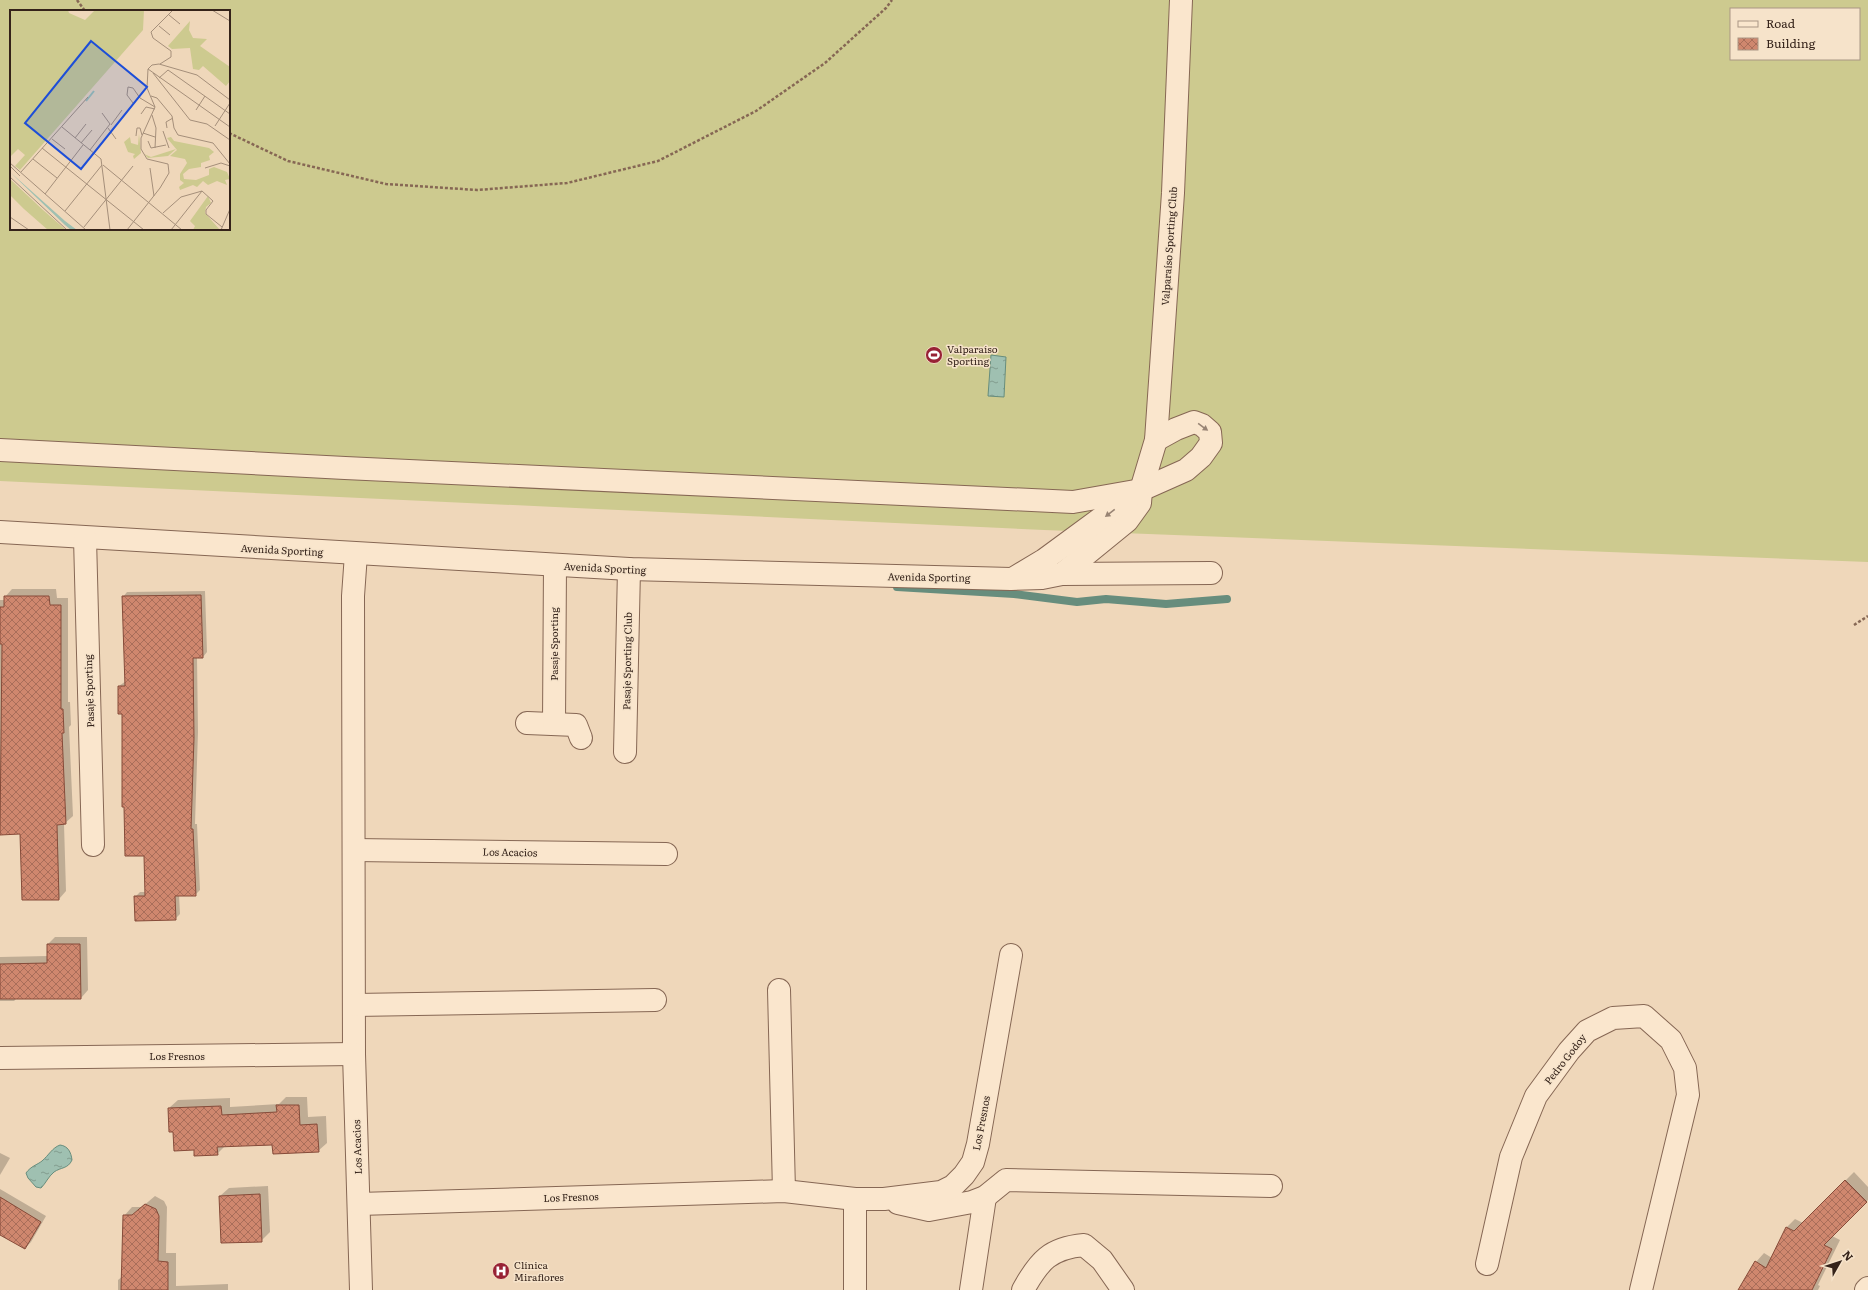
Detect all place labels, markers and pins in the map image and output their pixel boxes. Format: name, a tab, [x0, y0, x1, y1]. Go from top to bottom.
place label: Valparaíso Sporting	[947, 341, 998, 368]
sports icon: Valparaíso Sporting	[924, 345, 944, 365]
place label: Clínica Miraflores	[514, 1257, 564, 1284]
hospital icon: Clínica Miraflores	[491, 1261, 511, 1281]

